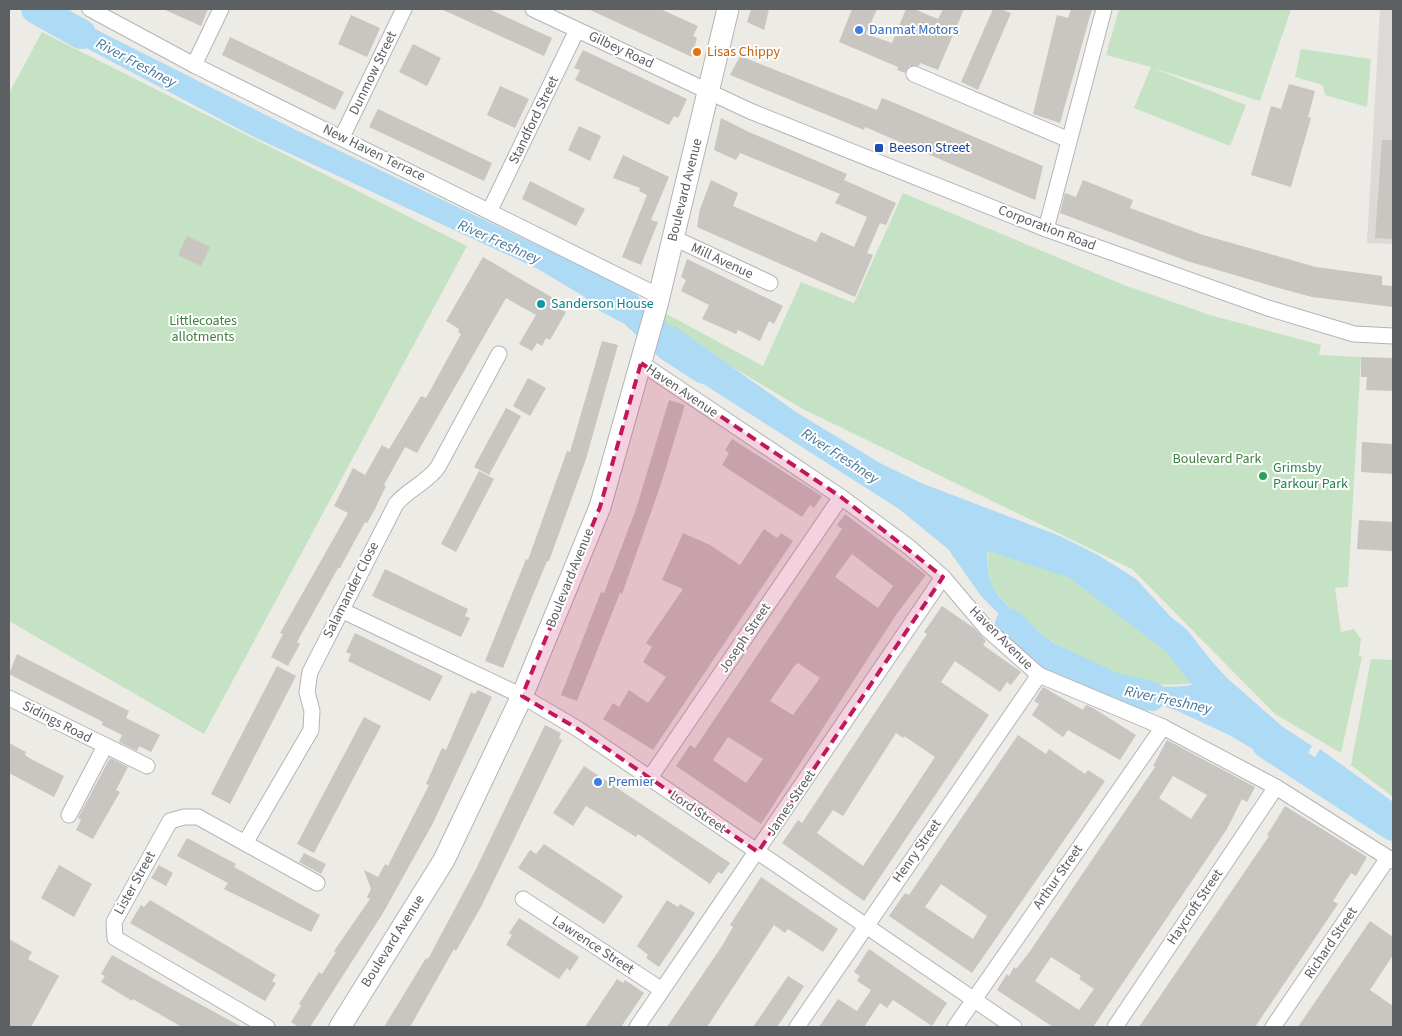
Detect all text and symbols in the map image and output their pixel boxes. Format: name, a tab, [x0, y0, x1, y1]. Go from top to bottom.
place label: Danmat Motors	[869, 20, 959, 40]
marker: Danmat Motors	[853, 24, 865, 36]
street label: Gilbey Road	[585, 26, 657, 74]
street label: Dunmow Street	[344, 27, 402, 118]
water label: River Freshney	[92, 33, 181, 94]
place label: Lisas Chippy	[707, 42, 780, 62]
marker: Lisas Chippy	[691, 46, 703, 58]
street label: Standford Street	[504, 72, 564, 168]
street label: New Haven Terrace	[319, 119, 429, 187]
street label: Boulevard Avenue	[663, 136, 708, 244]
place label: Beeson Street	[889, 138, 970, 158]
marker: Beeson Street	[873, 142, 885, 154]
street label: Corporation Road	[995, 200, 1099, 256]
water label: River Freshney	[454, 214, 545, 270]
street label: Mill Avenue	[688, 238, 757, 284]
place label: Sanderson House	[551, 294, 654, 314]
marker: Sanderson House	[535, 298, 547, 310]
park label: Littlecoates allotments	[169, 311, 237, 347]
street label: Haven Avenue	[642, 359, 722, 423]
water label: River Freshney	[797, 423, 884, 490]
park label: Boulevard Park	[1173, 449, 1261, 469]
place label: Grimsby Parkour Park	[1273, 458, 1348, 494]
marker: Grimsby Parkour Park	[1257, 470, 1269, 482]
street label: Boulevard Avenue	[541, 525, 599, 631]
street label: Salamander Close	[318, 538, 384, 642]
street label: Joseph Street	[714, 599, 776, 677]
street label: Haven Avenue	[965, 602, 1038, 675]
water label: River Freshney	[1123, 681, 1215, 720]
street label: Sidings Road	[19, 696, 95, 748]
street label: James Street	[761, 766, 821, 840]
place label: Premier	[608, 772, 655, 792]
marker: Premier	[592, 776, 604, 788]
street label: Lord Street	[666, 786, 731, 838]
street label: Henry Street	[888, 815, 946, 887]
street label: Arthur Street	[1028, 840, 1088, 914]
street label: Lister Street	[109, 847, 161, 918]
street label: Haycroft Street	[1162, 865, 1228, 949]
street label: Boulevard Avenue	[356, 891, 430, 991]
street label: Richard Street	[1300, 903, 1363, 983]
street label: Lawrence Street	[548, 911, 638, 979]

